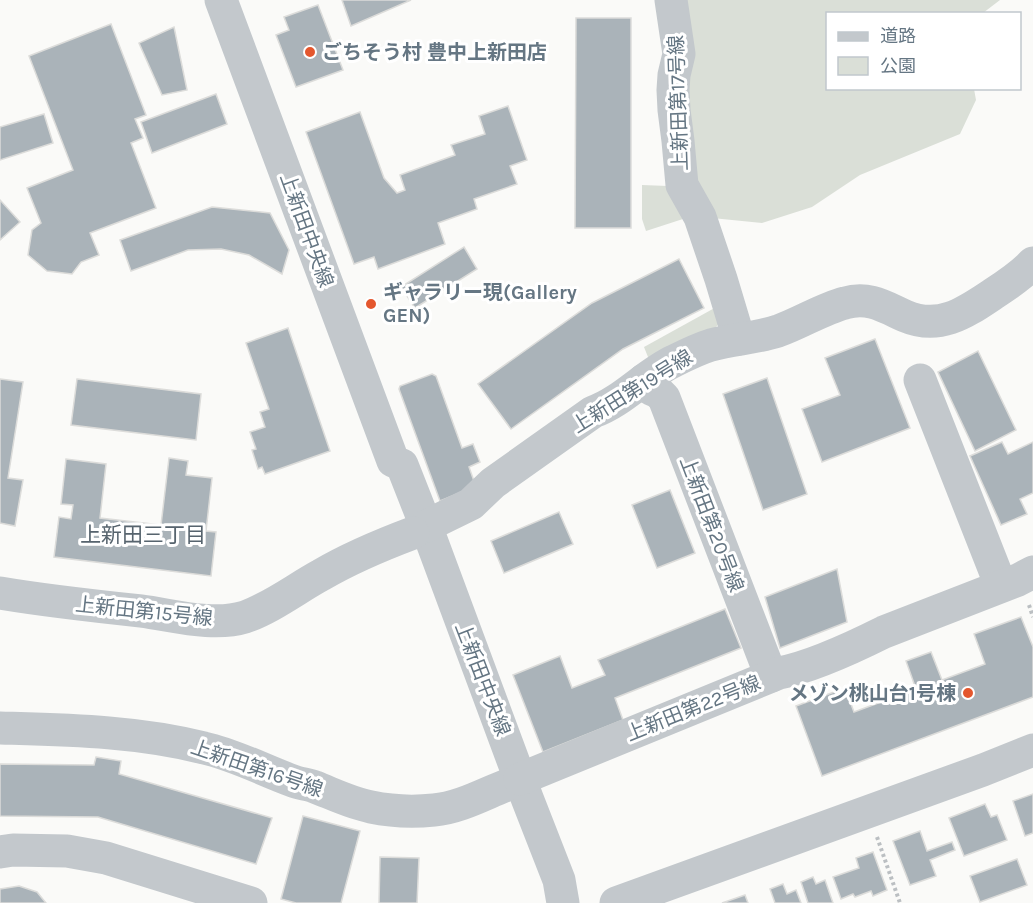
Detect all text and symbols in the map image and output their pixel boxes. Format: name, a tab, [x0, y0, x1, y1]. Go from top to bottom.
legend	[826, 12, 1021, 90]
text: 道路	[880, 25, 916, 47]
street label: 上新田第17号線	[665, 35, 692, 171]
place label: ごちそう村 豊中上新田店	[322, 41, 547, 64]
marker: ごちそう村 豊中上新田店	[303, 45, 317, 59]
text: 公園	[880, 55, 916, 77]
street label: 上新田中央線	[275, 170, 338, 290]
place label: ギャラリー現(Gallery GEN)	[383, 281, 577, 327]
marker: ギャラリー現(Gallery GEN)	[364, 297, 378, 311]
street label: 上新田第19号線	[568, 345, 697, 438]
street label: 上新田第20号線	[675, 453, 748, 595]
district label: 上新田三丁目	[80, 523, 206, 547]
street label: 上新田第15号線	[74, 593, 214, 630]
street label: 上新田中央線	[450, 619, 515, 739]
street label: 上新田第22号線	[622, 671, 764, 746]
place label: メゾン桃山台1号棟	[789, 682, 956, 705]
marker: メゾン桃山台1号棟	[961, 686, 975, 700]
street label: 上新田第16号線	[188, 735, 326, 802]

